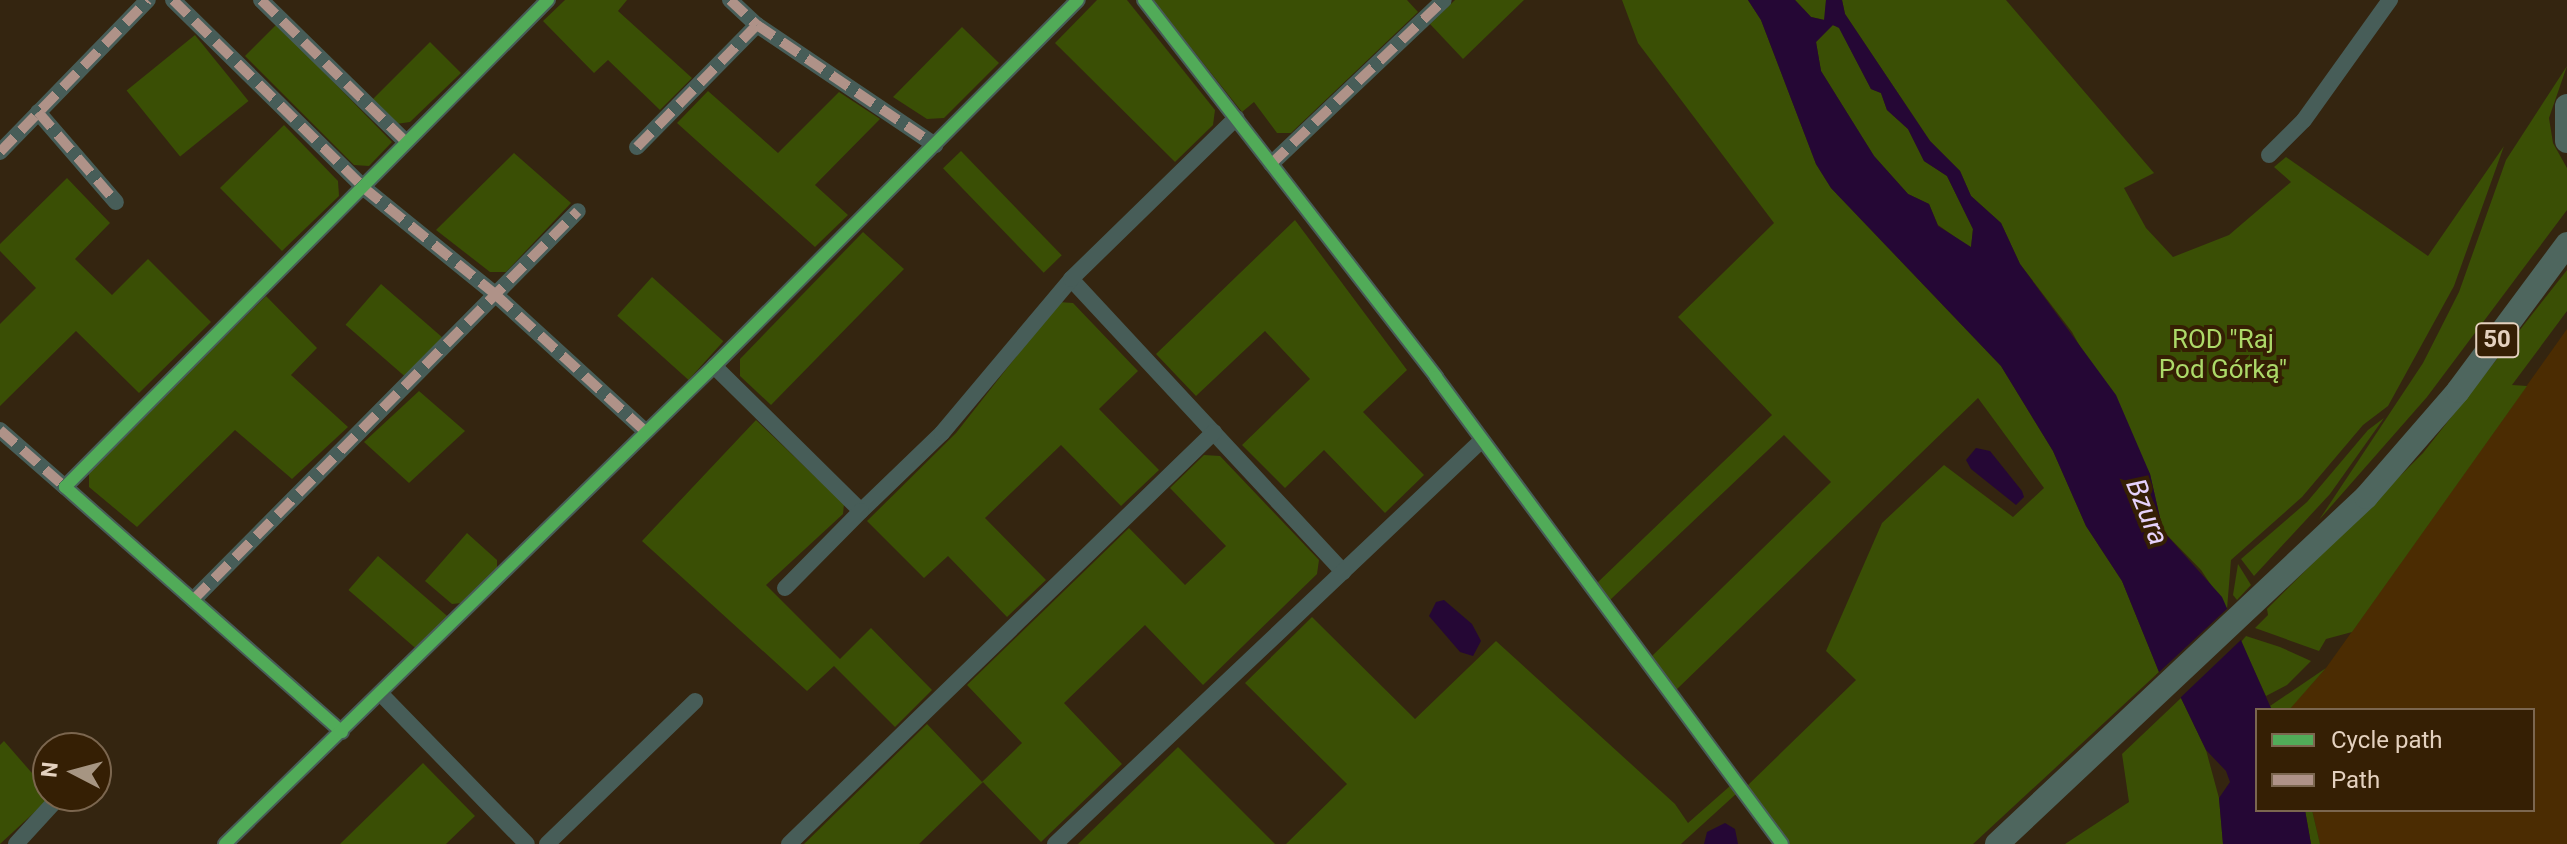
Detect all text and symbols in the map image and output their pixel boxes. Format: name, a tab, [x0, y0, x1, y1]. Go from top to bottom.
road number: 50	[2475, 320, 2519, 360]
park label: ROD "Raj Pod Górką"	[2159, 324, 2287, 386]
water label: Bzura	[2119, 474, 2175, 550]
legend	[2255, 708, 2535, 812]
text: Cycle path	[2331, 726, 2443, 754]
north arrow	[32, 732, 112, 812]
text: N	[36, 761, 63, 779]
text: Path	[2331, 766, 2380, 794]

